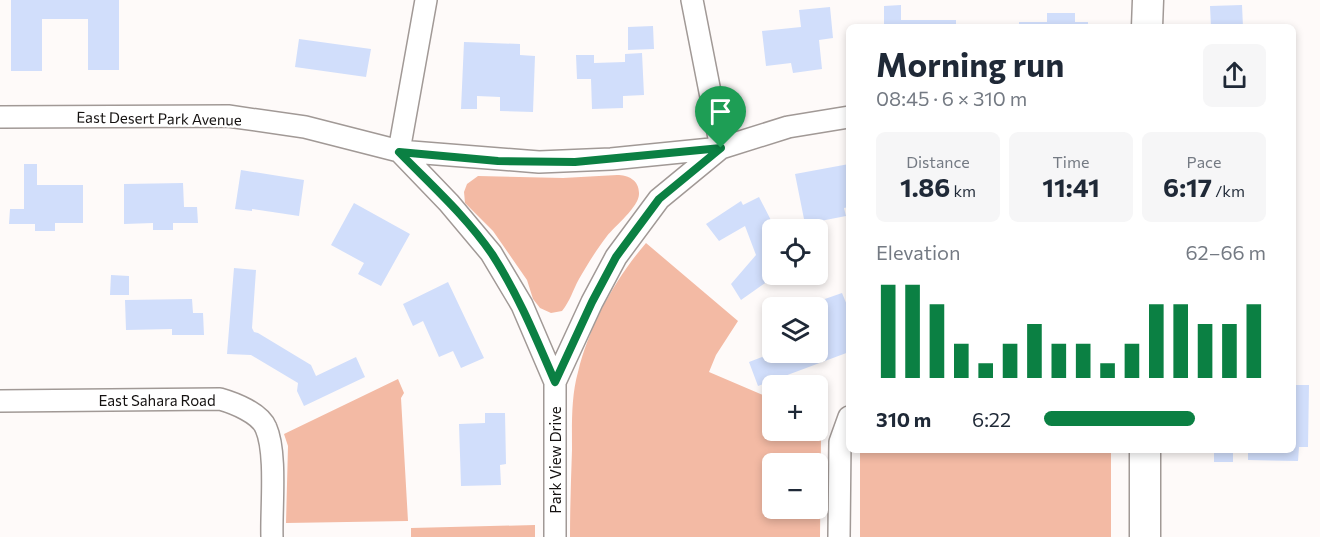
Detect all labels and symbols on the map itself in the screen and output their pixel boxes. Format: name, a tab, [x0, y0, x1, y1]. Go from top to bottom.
pin	[695, 86, 746, 148]
street label: East Desert Park Avenue	[76, 108, 242, 128]
street label: East Sahara Road	[98, 391, 216, 409]
street label: Park View Drive	[546, 406, 564, 514]

